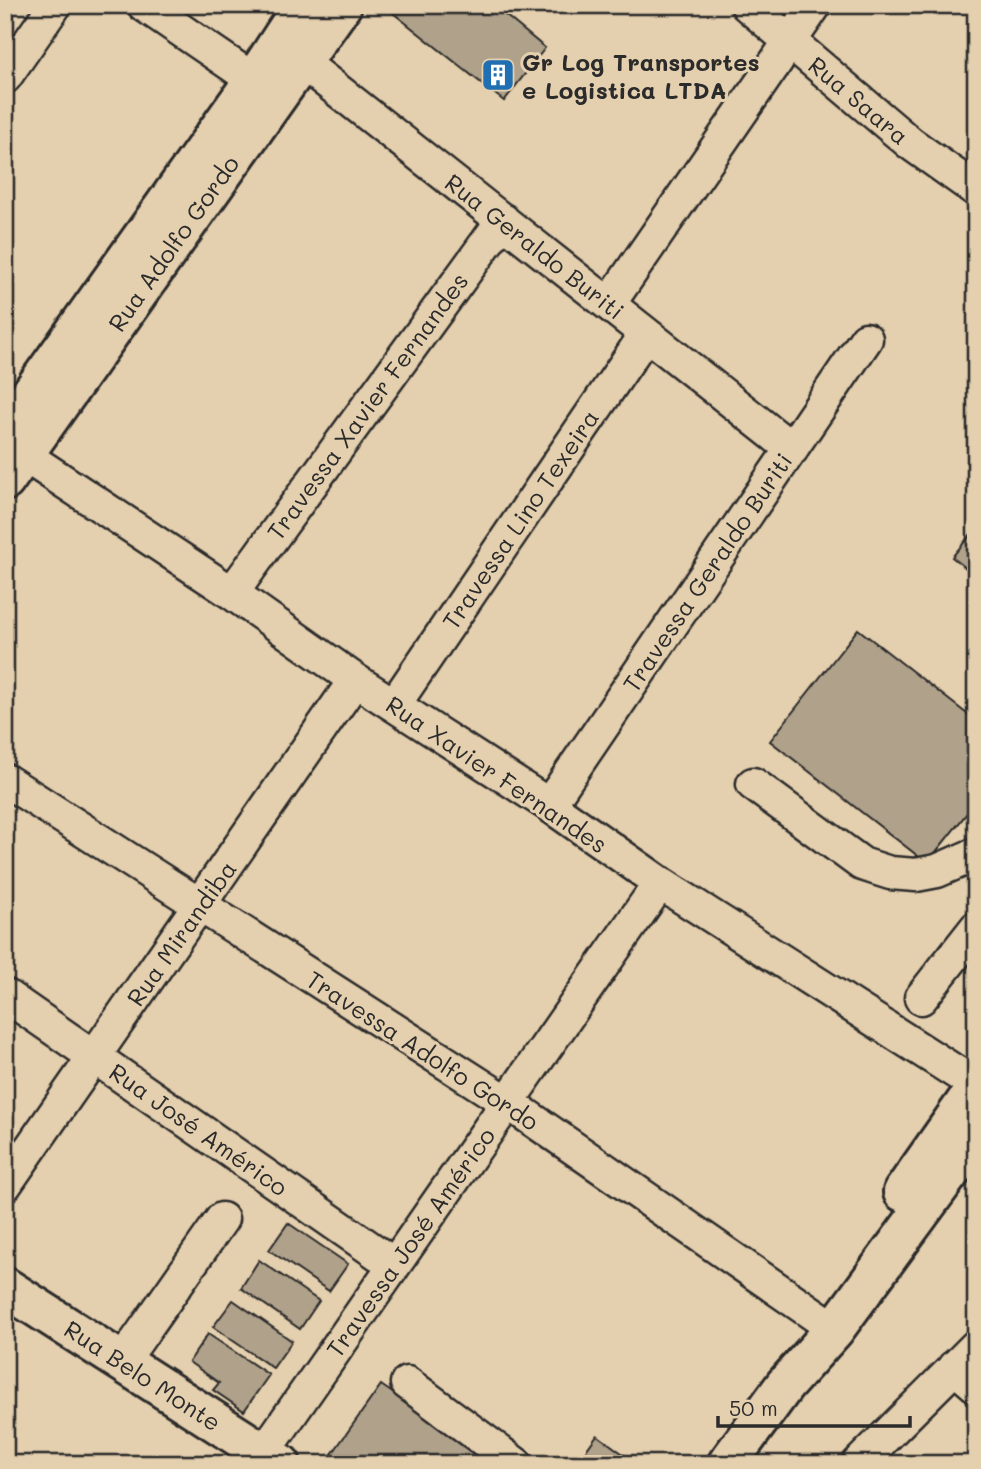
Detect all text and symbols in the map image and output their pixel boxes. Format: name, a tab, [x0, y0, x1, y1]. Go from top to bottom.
place label: Gr Log Transportes e Logistica LTDA	[522, 46, 760, 105]
street label: Rua Saara	[802, 49, 916, 151]
building icon: Gr Log Transportes e Logistica LTDA	[479, 56, 517, 94]
street label: Rua Adolfo Gordo	[101, 149, 245, 337]
street label: Rua Geraldo Buriti	[439, 166, 631, 326]
street label: Travessa Xavier Fernandes	[260, 266, 474, 546]
street label: Travessa Lino Texeira	[435, 403, 605, 635]
street label: Travessa Geraldo Buriti	[615, 446, 799, 698]
street label: Rua Xavier Fernandes	[380, 688, 614, 860]
street label: Rua Mirandiba	[119, 854, 243, 1012]
street label: Travessa Adolfo Gordo	[301, 963, 545, 1137]
street label: Rua José Américo	[104, 1056, 294, 1202]
street label: Travessa José Américo	[319, 1121, 501, 1363]
street label: Rua Belo Monte	[59, 1313, 227, 1437]
scale bar	[718, 1385, 911, 1429]
text: 50 m	[729, 1394, 778, 1421]

